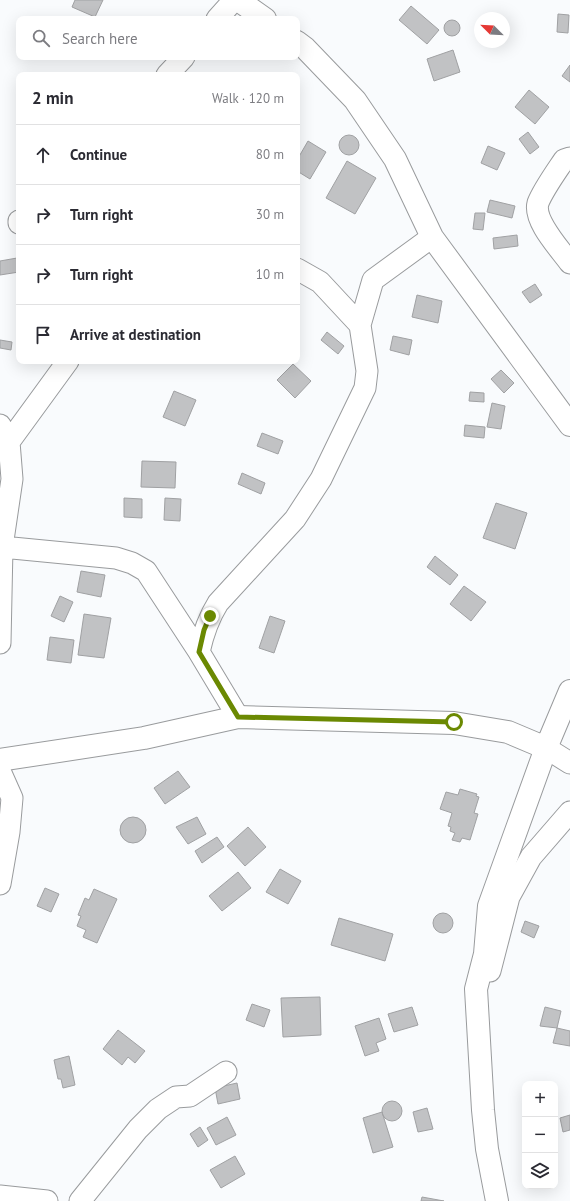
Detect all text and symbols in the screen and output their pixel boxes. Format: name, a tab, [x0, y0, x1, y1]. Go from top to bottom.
north arrow	[474, 12, 510, 48]
search box	[16, 16, 300, 60]
icon: search	[30, 27, 52, 49]
text: Search here	[62, 29, 138, 48]
text: 2 min	[32, 87, 73, 109]
text: Walk · 120 m	[212, 90, 284, 107]
icon: ahead	[32, 144, 54, 166]
text: Continue	[70, 145, 127, 164]
text: 80 m	[256, 146, 284, 163]
icon: right	[32, 204, 54, 226]
text: Turn right	[70, 205, 133, 224]
text: 30 m	[256, 206, 284, 223]
icon: right	[32, 264, 54, 286]
text: Turn right	[70, 265, 133, 284]
text: 10 m	[256, 266, 284, 283]
icon: arrive	[32, 324, 54, 346]
text: Arrive at destination	[70, 325, 201, 344]
route end	[201, 607, 219, 625]
route start	[445, 713, 463, 731]
map controls	[522, 1081, 558, 1189]
button: +	[522, 1081, 558, 1117]
button: −	[522, 1117, 558, 1153]
button: layers	[522, 1153, 558, 1189]

